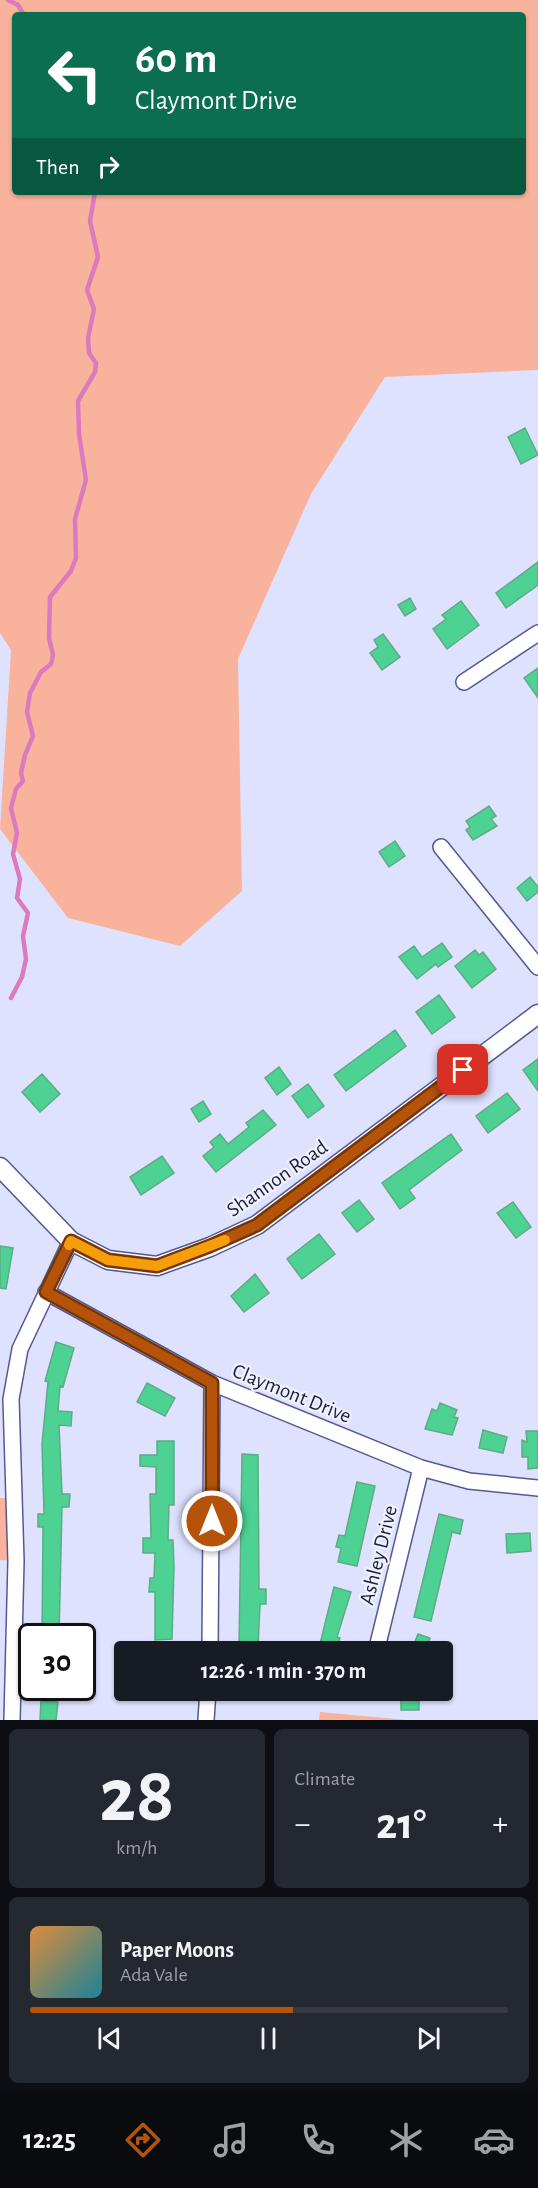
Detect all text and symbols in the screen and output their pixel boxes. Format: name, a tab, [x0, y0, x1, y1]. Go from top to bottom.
icon: left	[36, 36, 114, 114]
text: 60 m	[135, 38, 217, 80]
text: Claymont Drive	[135, 87, 297, 114]
icon: right	[92, 150, 125, 183]
text: Then	[36, 156, 80, 178]
pin	[437, 1044, 488, 1095]
icon: arrive	[446, 1053, 479, 1086]
street label: Shannon Road	[223, 1136, 332, 1221]
street label: Claymont Drive	[229, 1360, 354, 1427]
position arrow	[180, 1489, 244, 1553]
street label: Ashley Drive	[356, 1503, 401, 1607]
speed limit sign: 30	[18, 1623, 96, 1701]
text: 12:26 · 1 min · 370 m	[201, 1660, 366, 1682]
text: 28	[99, 1758, 174, 1836]
text: Climate	[295, 1769, 355, 1789]
text: 21°	[376, 1802, 427, 1847]
text: −	[295, 1808, 310, 1841]
text: +	[492, 1808, 508, 1841]
text: km/h	[116, 1838, 157, 1858]
text: Paper Moons	[120, 1939, 234, 1961]
text: Ada Vale	[120, 1965, 188, 1985]
icon: previous	[93, 2022, 126, 2055]
icon: pause	[252, 2022, 285, 2055]
icon: next	[412, 2022, 445, 2055]
icon: directions	[122, 2119, 164, 2161]
icon: music	[210, 2119, 252, 2161]
icon: phone	[297, 2119, 339, 2161]
icon: climate	[385, 2119, 427, 2161]
icon: car	[473, 2119, 515, 2161]
text: 12:25	[23, 2126, 76, 2153]

